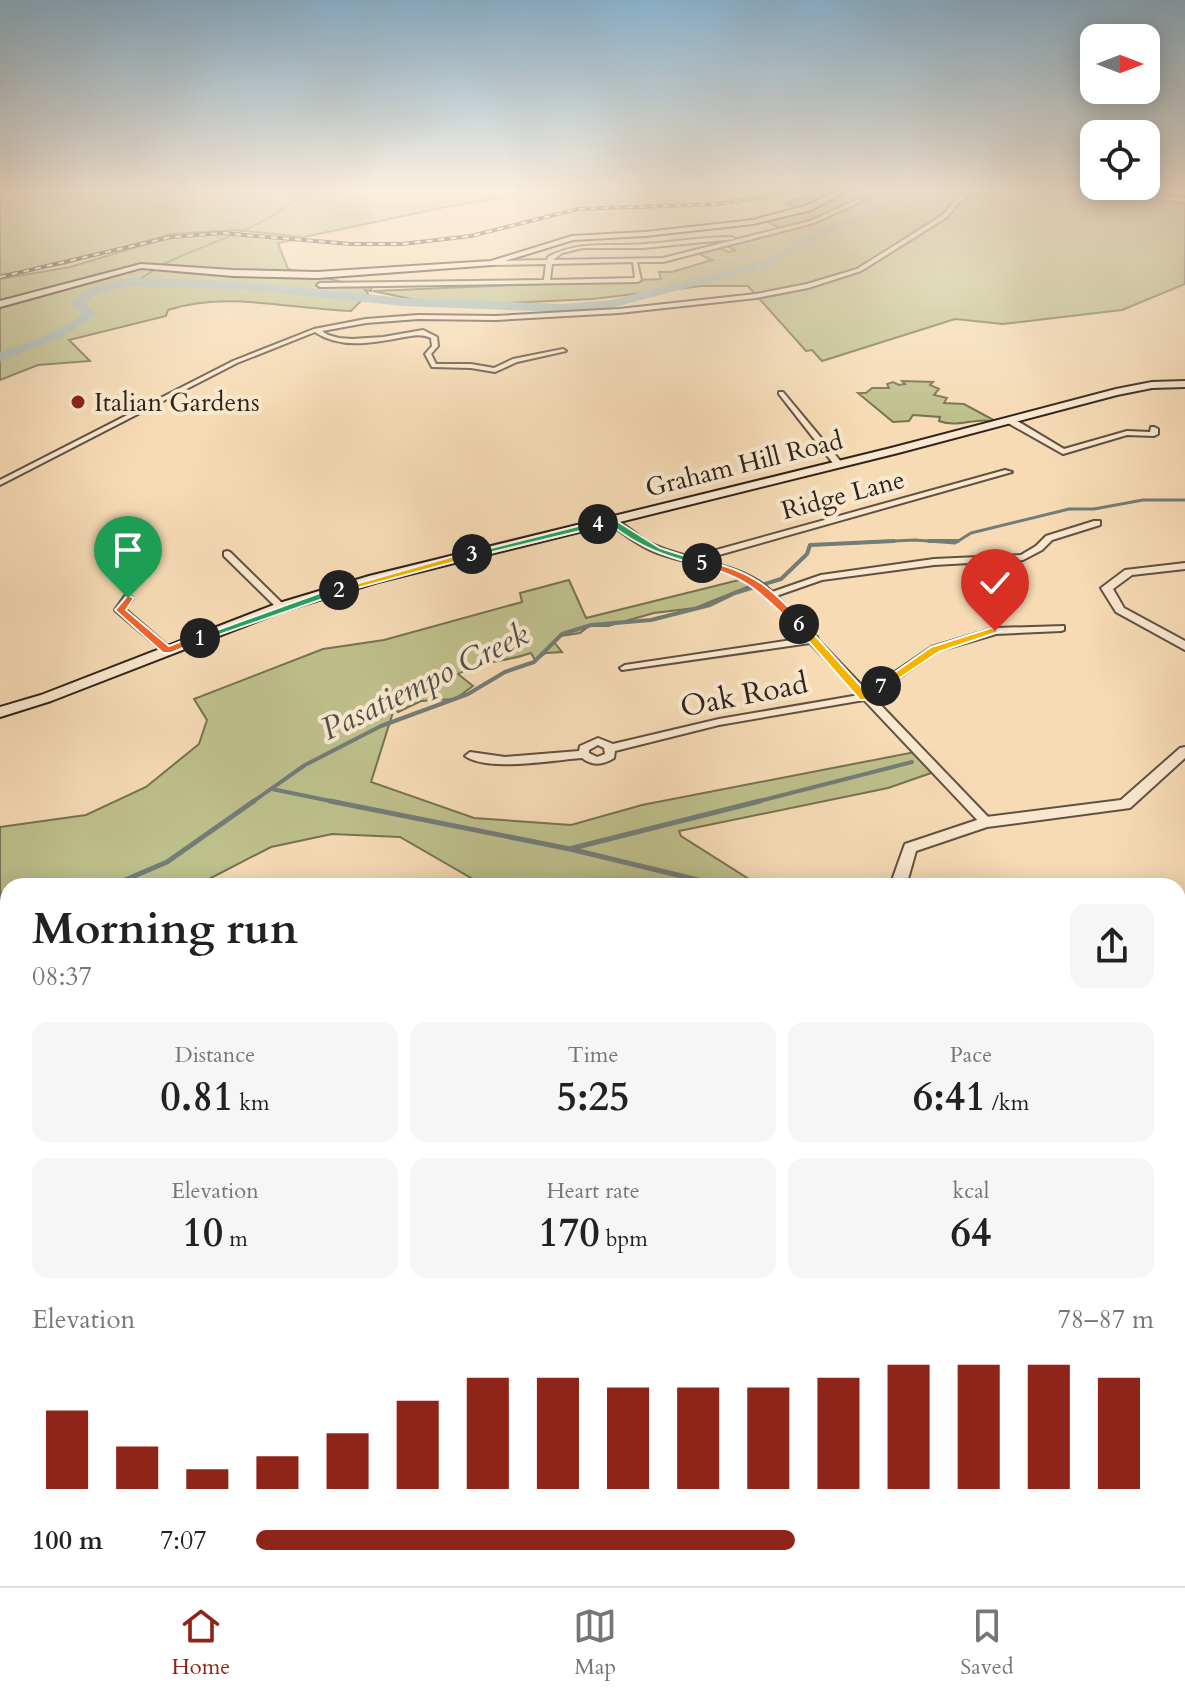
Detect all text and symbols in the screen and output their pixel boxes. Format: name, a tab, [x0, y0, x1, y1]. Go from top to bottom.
north arrow	[1080, 24, 1160, 104]
map controls	[1080, 24, 1160, 200]
button: locate	[1080, 120, 1160, 200]
place label: Italian Gardens	[94, 385, 260, 420]
marker: Italian Gardens	[69, 393, 87, 411]
street label: Graham Hill Road	[642, 423, 846, 505]
street label: Ridge Lane	[778, 462, 908, 528]
pin: 4	[578, 504, 618, 544]
text: 4	[592, 509, 604, 539]
pin	[94, 516, 162, 598]
icon: arrive	[106, 528, 150, 572]
pin: 3	[452, 534, 492, 574]
text: 3	[466, 539, 478, 569]
pin: 5	[682, 543, 722, 583]
text: 5	[696, 548, 708, 578]
pin	[961, 549, 1029, 631]
icon: check	[973, 561, 1017, 605]
pin: 2	[319, 570, 359, 610]
text: 2	[333, 575, 345, 605]
pin: 6	[779, 604, 819, 644]
text: 6	[793, 609, 805, 639]
water label: Pasatiempo Creek	[314, 613, 536, 751]
pin: 1	[180, 618, 220, 658]
text: 1	[194, 623, 206, 653]
street label: Oak Road	[677, 663, 811, 727]
pin: 7	[861, 666, 901, 706]
text: 7	[875, 671, 887, 701]
text: Morning run	[32, 899, 298, 959]
button: share	[1070, 904, 1154, 988]
text: 08:37	[32, 959, 92, 994]
text: Distance	[175, 1040, 255, 1070]
text: Time	[568, 1040, 618, 1070]
text: Pace	[950, 1040, 992, 1070]
text: 0.81	[160, 1070, 233, 1125]
text: 5:25	[556, 1070, 630, 1125]
text: 6:41	[913, 1070, 986, 1125]
text: km	[233, 1088, 270, 1118]
text: /km	[986, 1088, 1029, 1118]
text: Elevation	[171, 1176, 259, 1206]
text: Heart rate	[546, 1176, 640, 1206]
text: kcal	[953, 1176, 989, 1206]
text: 10	[182, 1206, 223, 1261]
text: 170	[538, 1206, 600, 1261]
text: 64	[951, 1206, 991, 1261]
text: m	[223, 1224, 248, 1254]
text: bpm	[600, 1224, 648, 1254]
text: Elevation	[32, 1302, 135, 1337]
text: 78–87 m	[1057, 1302, 1154, 1337]
text: 100 m	[32, 1523, 103, 1558]
text: 7:07	[160, 1523, 207, 1558]
tab: Home	[171, 1604, 230, 1682]
tab: Map	[573, 1604, 617, 1682]
tab: Saved	[960, 1604, 1014, 1682]

